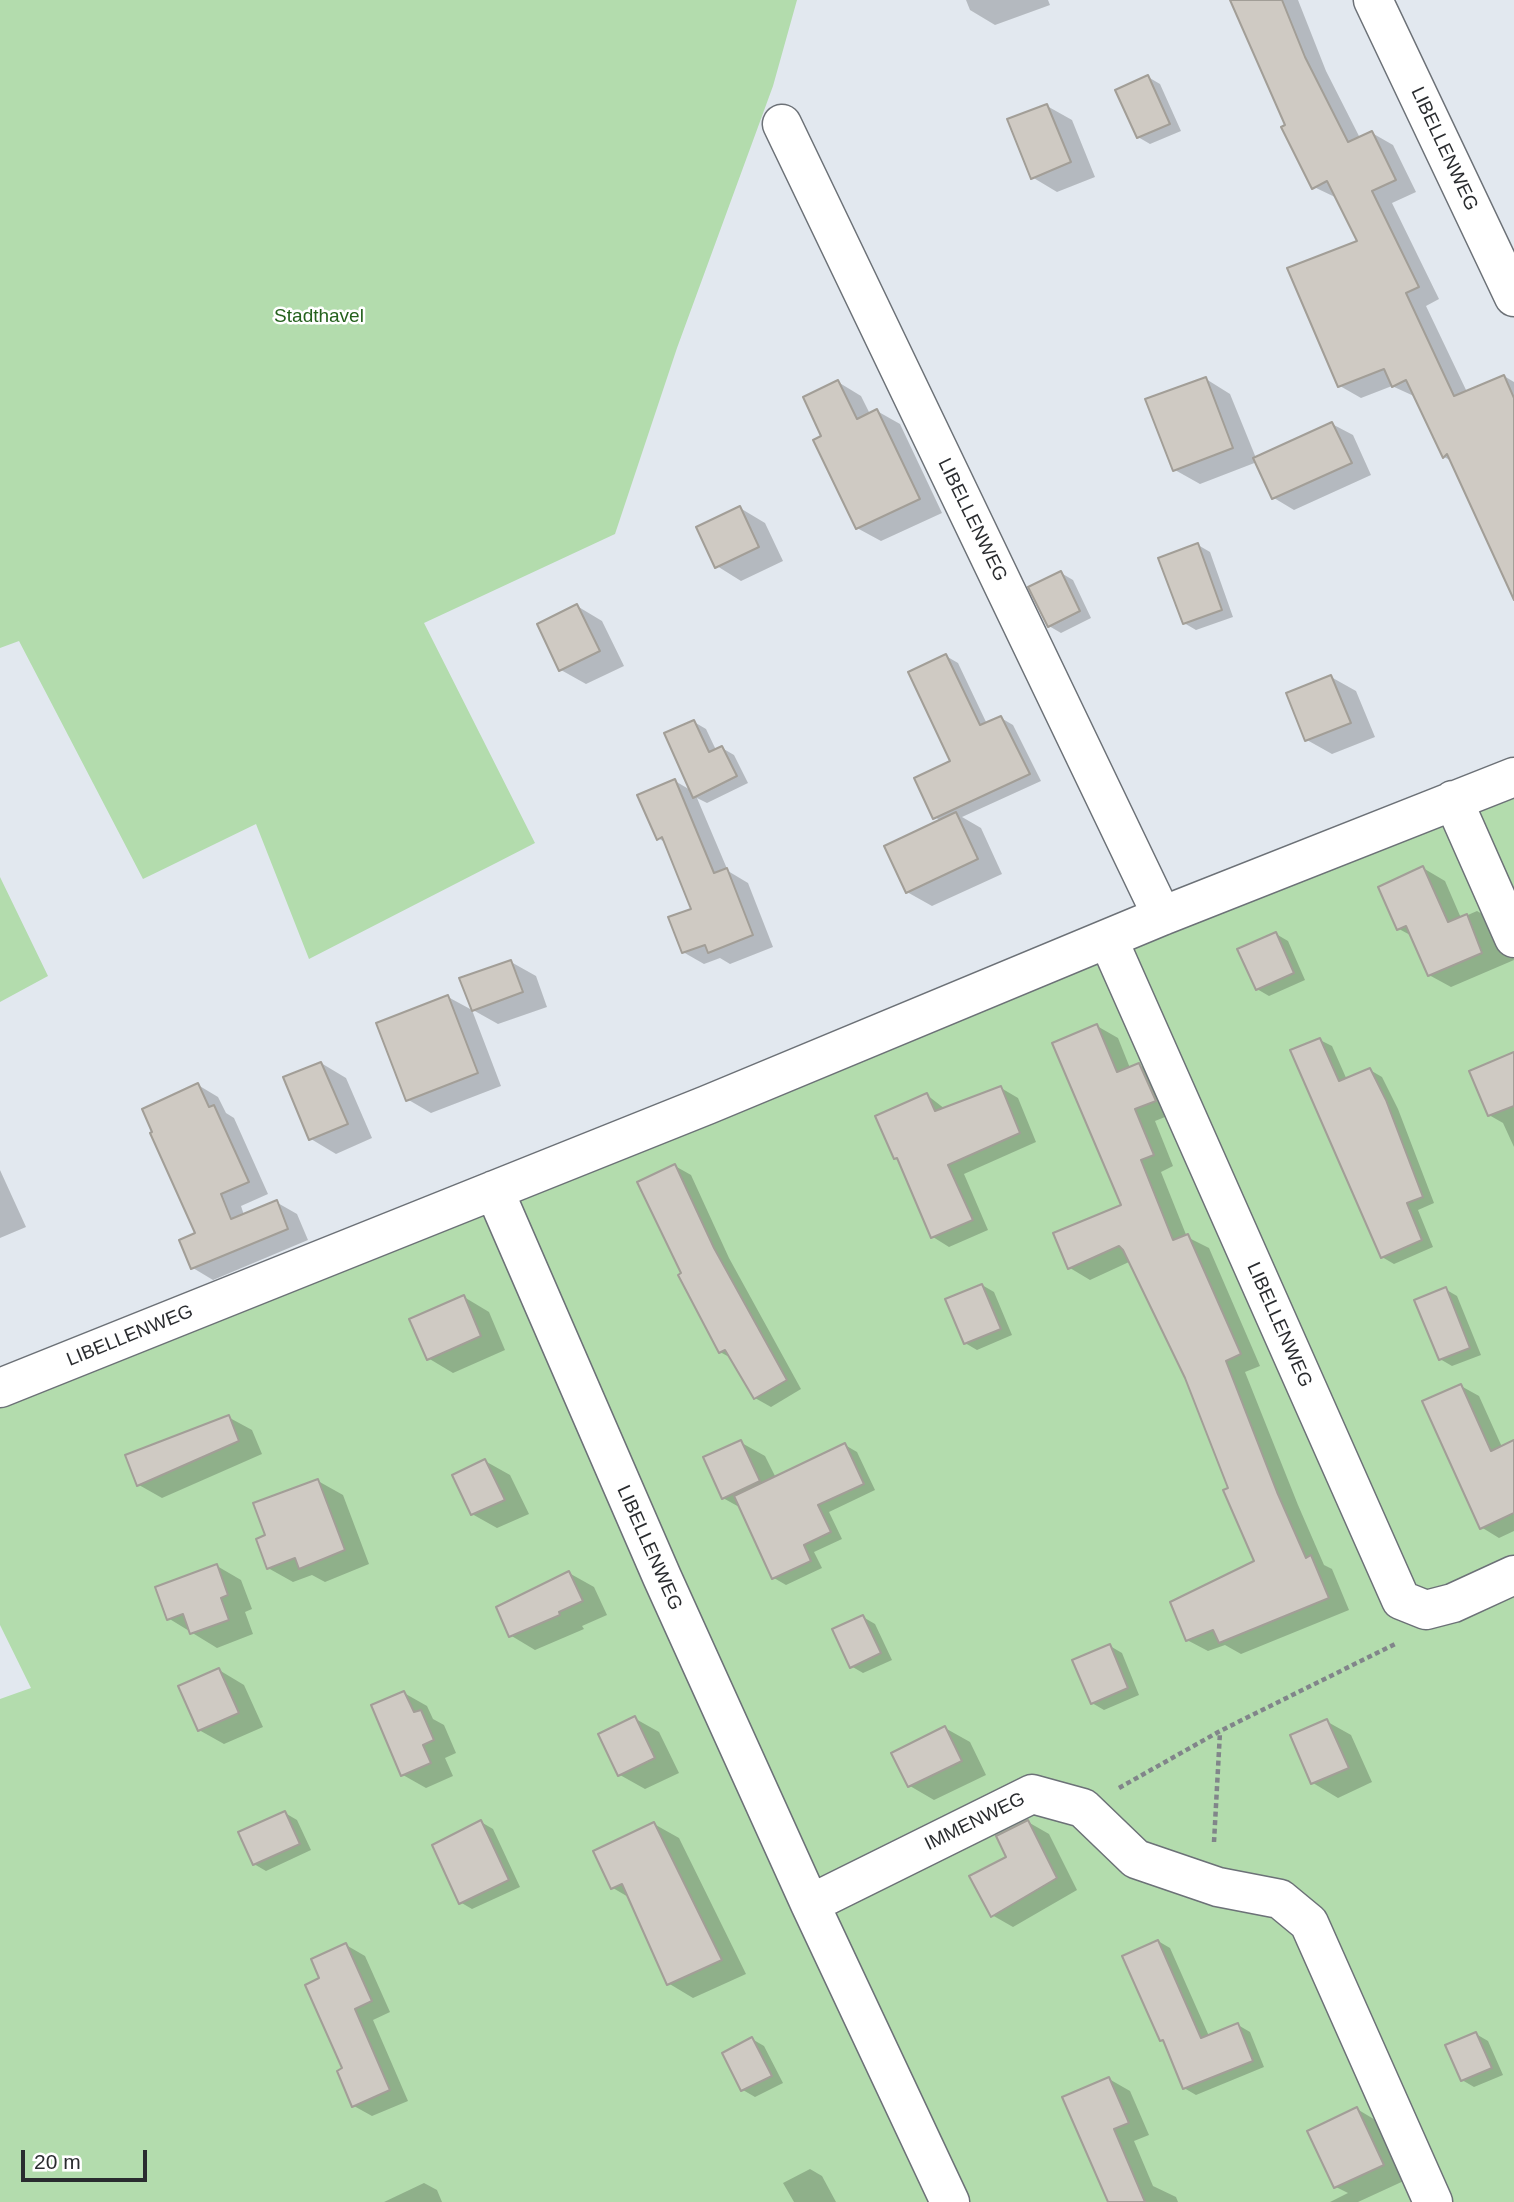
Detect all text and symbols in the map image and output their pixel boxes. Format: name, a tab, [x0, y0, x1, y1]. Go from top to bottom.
street label: LIBELLENWEG	[1405, 83, 1483, 215]
park label: Stadthavel	[274, 306, 364, 328]
street label: LIBELLENWEG	[932, 455, 1012, 585]
street label: LIBELLENWEG	[1241, 1259, 1317, 1391]
street label: LIBELLENWEG	[64, 1300, 196, 1372]
street label: LIBELLENWEG	[611, 1482, 687, 1614]
street label: IMMENWEG	[921, 1788, 1029, 1856]
scale bar	[24, 2136, 150, 2180]
text: 20 m	[34, 2150, 81, 2173]

